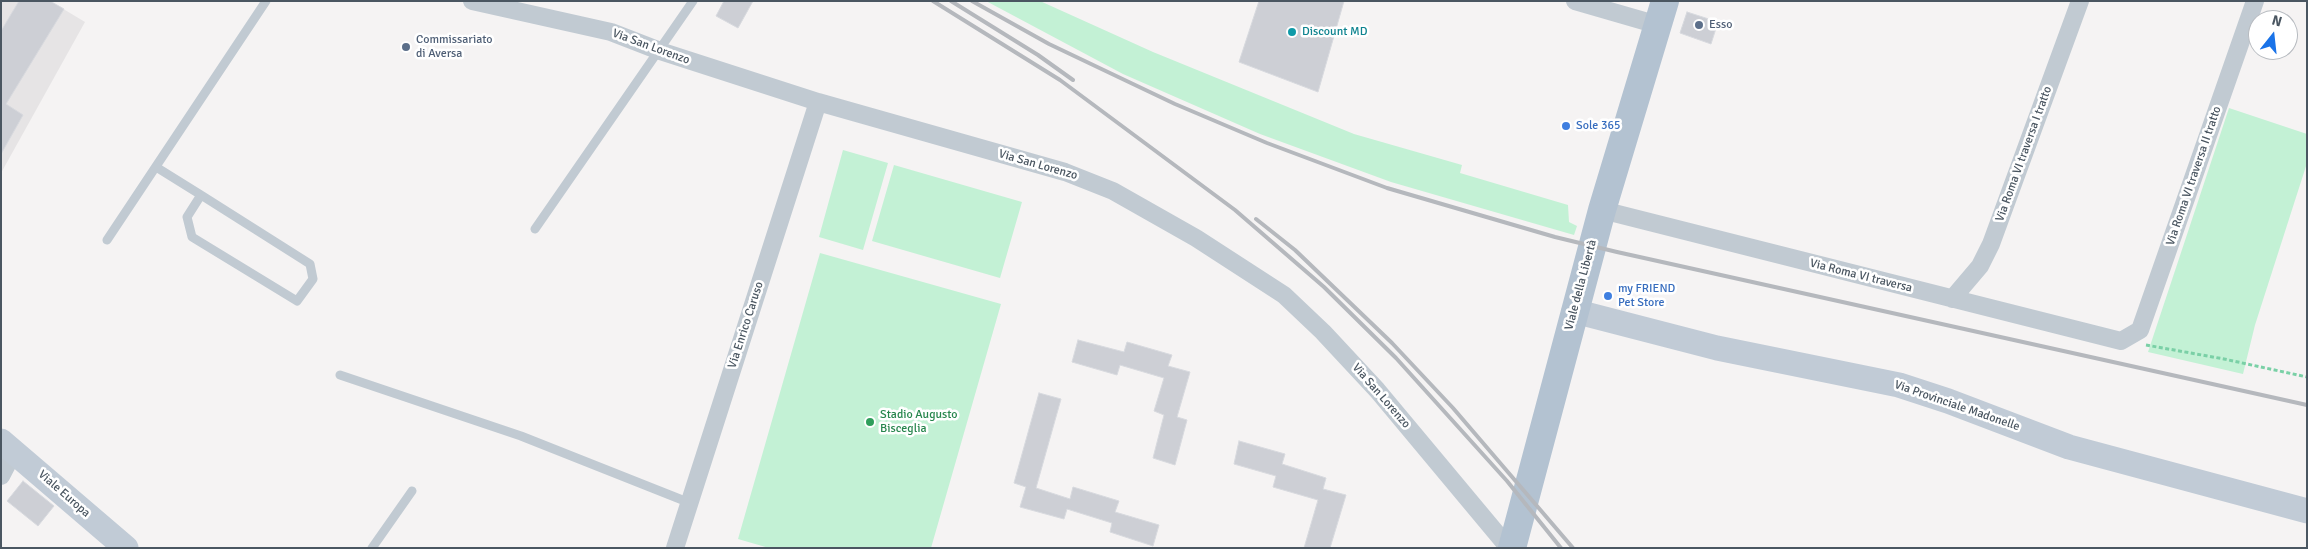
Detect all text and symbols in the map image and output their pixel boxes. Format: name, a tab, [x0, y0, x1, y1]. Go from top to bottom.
north arrow	[2248, 10, 2298, 60]
text: N	[2270, 12, 2284, 31]
place label: Esso	[1709, 18, 1733, 32]
marker: Esso	[1693, 19, 1705, 31]
place label: Discount MD	[1302, 25, 1368, 39]
street label: Via San Lorenzo	[610, 26, 692, 68]
marker: Discount MD	[1286, 26, 1298, 38]
place label: Commissariato di Aversa	[416, 33, 493, 61]
marker: Commissariato di Aversa	[400, 41, 412, 53]
street label: Via Roma VI traversa I tratto	[1993, 84, 2055, 224]
street label: Via Roma VI traversa II tratto	[2163, 104, 2225, 248]
place label: Sole 365	[1576, 119, 1620, 133]
marker: Sole 365	[1560, 120, 1572, 132]
street label: Via San Lorenzo	[997, 147, 1079, 183]
street label: Viale della Libertà	[1562, 238, 1600, 332]
street label: Via Roma VI traversa	[1808, 256, 1914, 296]
street label: Via Enrico Caruso	[725, 280, 767, 370]
place label: my FRIEND Pet Store	[1618, 282, 1675, 310]
marker: my FRIEND Pet Store	[1602, 290, 1614, 302]
street label: Via San Lorenzo	[1349, 361, 1413, 431]
street label: Via Provinciale Madonelle	[1892, 378, 2022, 434]
place label: Stadio Augusto Bisceglia	[880, 408, 958, 436]
marker: Stadio Augusto Bisceglia	[864, 416, 876, 428]
street label: Viale Europa	[35, 467, 93, 521]

